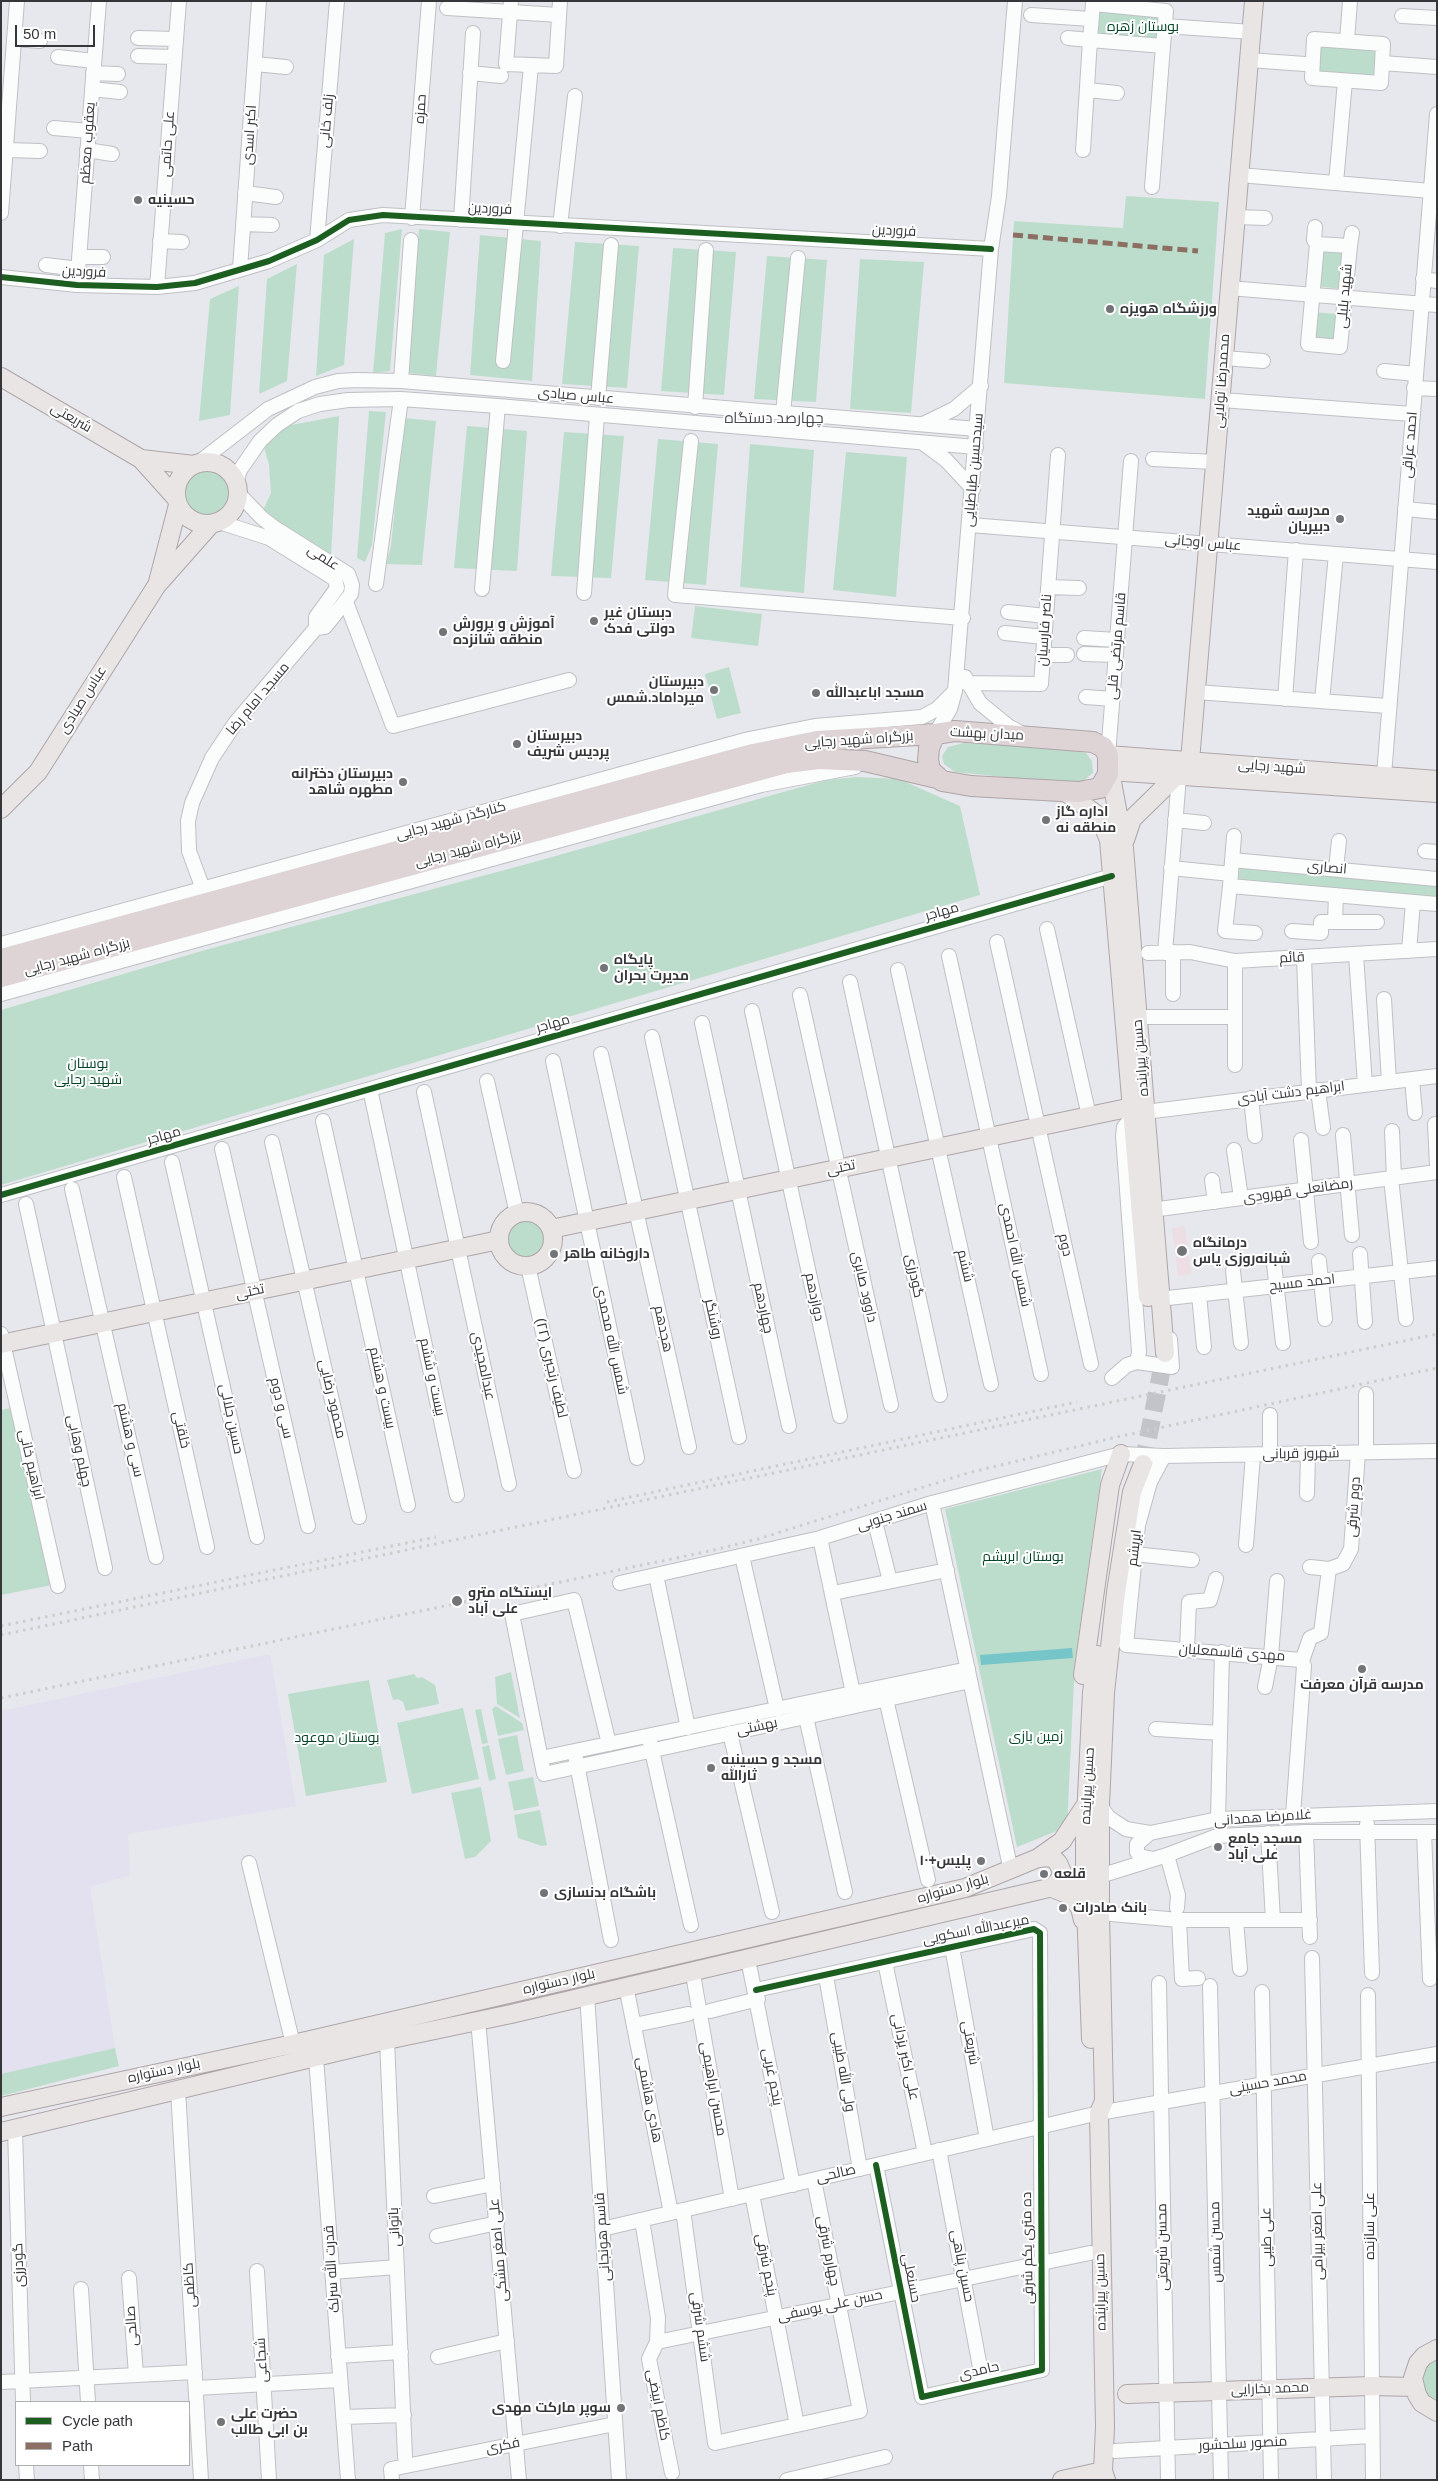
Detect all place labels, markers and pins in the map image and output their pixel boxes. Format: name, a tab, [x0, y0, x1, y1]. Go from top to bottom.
place label: حسینیه	[148, 192, 194, 208]
marker: حسینیه	[132, 194, 144, 206]
place label: ورزشگاه هویزه	[1120, 301, 1217, 317]
marker: ورزشگاه هویزه	[1104, 303, 1116, 315]
place label: مدرسه شهید دبیریان	[1247, 503, 1330, 536]
marker: مدرسه شهید دبیریان	[1334, 513, 1346, 525]
place label: دبستان غیر دولتی فدک	[604, 605, 675, 638]
marker: دبستان غیر دولتی فدک	[588, 615, 600, 627]
place label: آموزش و پرورش منطقه شانزده	[453, 616, 555, 648]
marker: آموزش و پرورش منطقه شانزده	[437, 626, 449, 638]
place label: دبیرستان میرداماد.شمس	[607, 674, 704, 706]
marker: دبیرستان میرداماد.شمس	[708, 684, 720, 696]
place label: مسجد اباعبدالله	[826, 685, 924, 701]
marker: مسجد اباعبدالله	[810, 687, 822, 699]
place label: دبیرستان پردیس شریف	[527, 728, 609, 760]
marker: دبیرستان پردیس شریف	[511, 738, 523, 750]
place label: دبیرستان دخترانه مطهره شاهد	[291, 766, 393, 799]
marker: دبیرستان دخترانه مطهره شاهد	[397, 776, 409, 788]
place label: اداره گاز منطقه نه	[1056, 804, 1116, 836]
marker: اداره گاز منطقه نه	[1040, 814, 1052, 826]
place label: پایگاه مدیرت بحران	[614, 952, 689, 984]
marker: پایگاه مدیرت بحران	[598, 962, 610, 974]
place label: درمانگاه شبانه‌روزی یاس	[1193, 1235, 1290, 1268]
marker: درمانگاه شبانه‌روزی یاس	[1175, 1244, 1189, 1258]
place label: داروخانه طاهر	[564, 1246, 650, 1262]
marker: داروخانه طاهر	[548, 1248, 560, 1260]
place label: ایستگاه مترو علی آباد	[468, 1585, 552, 1618]
marker: ایستگاه مترو علی آباد	[450, 1594, 464, 1608]
marker: مدرسه قرآن معرفت	[1356, 1663, 1368, 1675]
place label: مدرسه قرآن معرفت	[1300, 1677, 1424, 1693]
place label: مسجد و حسینیه ثارالله	[721, 1752, 822, 1784]
marker: مسجد و حسینیه ثارالله	[705, 1762, 717, 1774]
place label: مسجد جامع علی آباد	[1228, 1831, 1302, 1864]
marker: مسجد جامع علی آباد	[1212, 1841, 1224, 1853]
place label: پلیس+۱۰	[919, 1853, 971, 1869]
marker: پلیس+۱۰	[975, 1855, 987, 1867]
place label: قلعه	[1054, 1866, 1086, 1882]
marker: قلعه	[1038, 1868, 1050, 1880]
place label: باشگاه بدنسازی	[554, 1885, 656, 1901]
marker: باشگاه بدنسازی	[538, 1887, 550, 1899]
place label: بانک صادرات	[1073, 1900, 1147, 1916]
marker: بانک صادرات	[1057, 1902, 1069, 1914]
place label: سوپر مارکت مهدی	[492, 2400, 611, 2416]
marker: سوپر مارکت مهدی	[615, 2402, 627, 2414]
place label: حضرت علی بن ابی طالب	[231, 2406, 308, 2438]
marker: حضرت علی بن ابی طالب	[215, 2416, 227, 2428]

